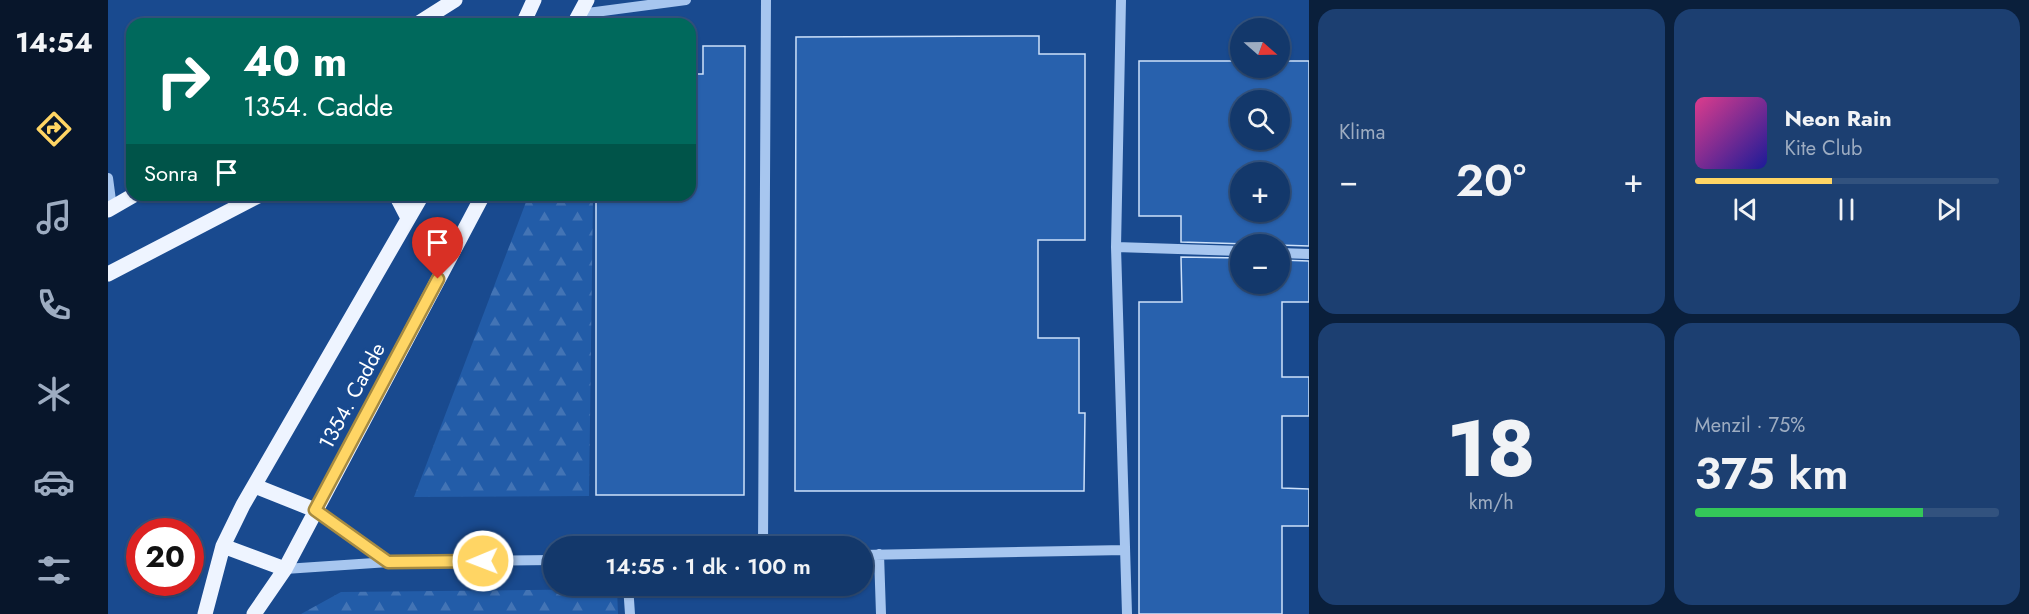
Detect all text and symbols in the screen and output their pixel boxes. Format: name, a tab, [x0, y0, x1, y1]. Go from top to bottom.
north arrow	[1230, 18, 1290, 78]
map controls	[1230, 18, 1290, 294]
text: 14:54	[15, 23, 93, 62]
text: 40 m	[243, 31, 347, 92]
icon: right	[144, 42, 222, 120]
text: 1354. Cadde	[243, 87, 393, 126]
button: search	[1230, 90, 1290, 150]
text: Neon Rain	[1785, 102, 1892, 134]
icon: directions	[33, 108, 75, 150]
text: Klima	[1339, 118, 1385, 147]
text: Kite Club	[1785, 134, 1862, 163]
text: 20°	[1456, 148, 1526, 213]
icon: arrive	[210, 156, 243, 189]
text: Sonra	[144, 157, 198, 189]
text: −	[1339, 157, 1358, 204]
text: +	[1623, 157, 1644, 204]
button: +	[1230, 162, 1290, 222]
icon: previous	[1729, 193, 1762, 226]
icon: pause	[1830, 193, 1863, 226]
icon: next	[1932, 193, 1965, 226]
icon: music	[33, 196, 75, 238]
pin	[412, 217, 463, 279]
icon: arrive	[421, 226, 454, 259]
button: −	[1230, 234, 1290, 294]
icon: phone	[33, 284, 75, 326]
street label: 1354. Cadde	[311, 337, 393, 455]
icon: climate	[33, 373, 75, 415]
text: 18	[1447, 393, 1536, 505]
text: Menzil · 75%	[1695, 411, 1805, 440]
text: 375 km	[1695, 441, 1849, 506]
icon: car	[33, 461, 75, 503]
text: km/h	[1469, 488, 1514, 517]
speed limit sign: 20	[126, 518, 204, 596]
position arrow	[451, 529, 515, 593]
icon: filters	[33, 549, 75, 591]
text: 14:55 · 1 dk · 100 m	[605, 550, 811, 582]

